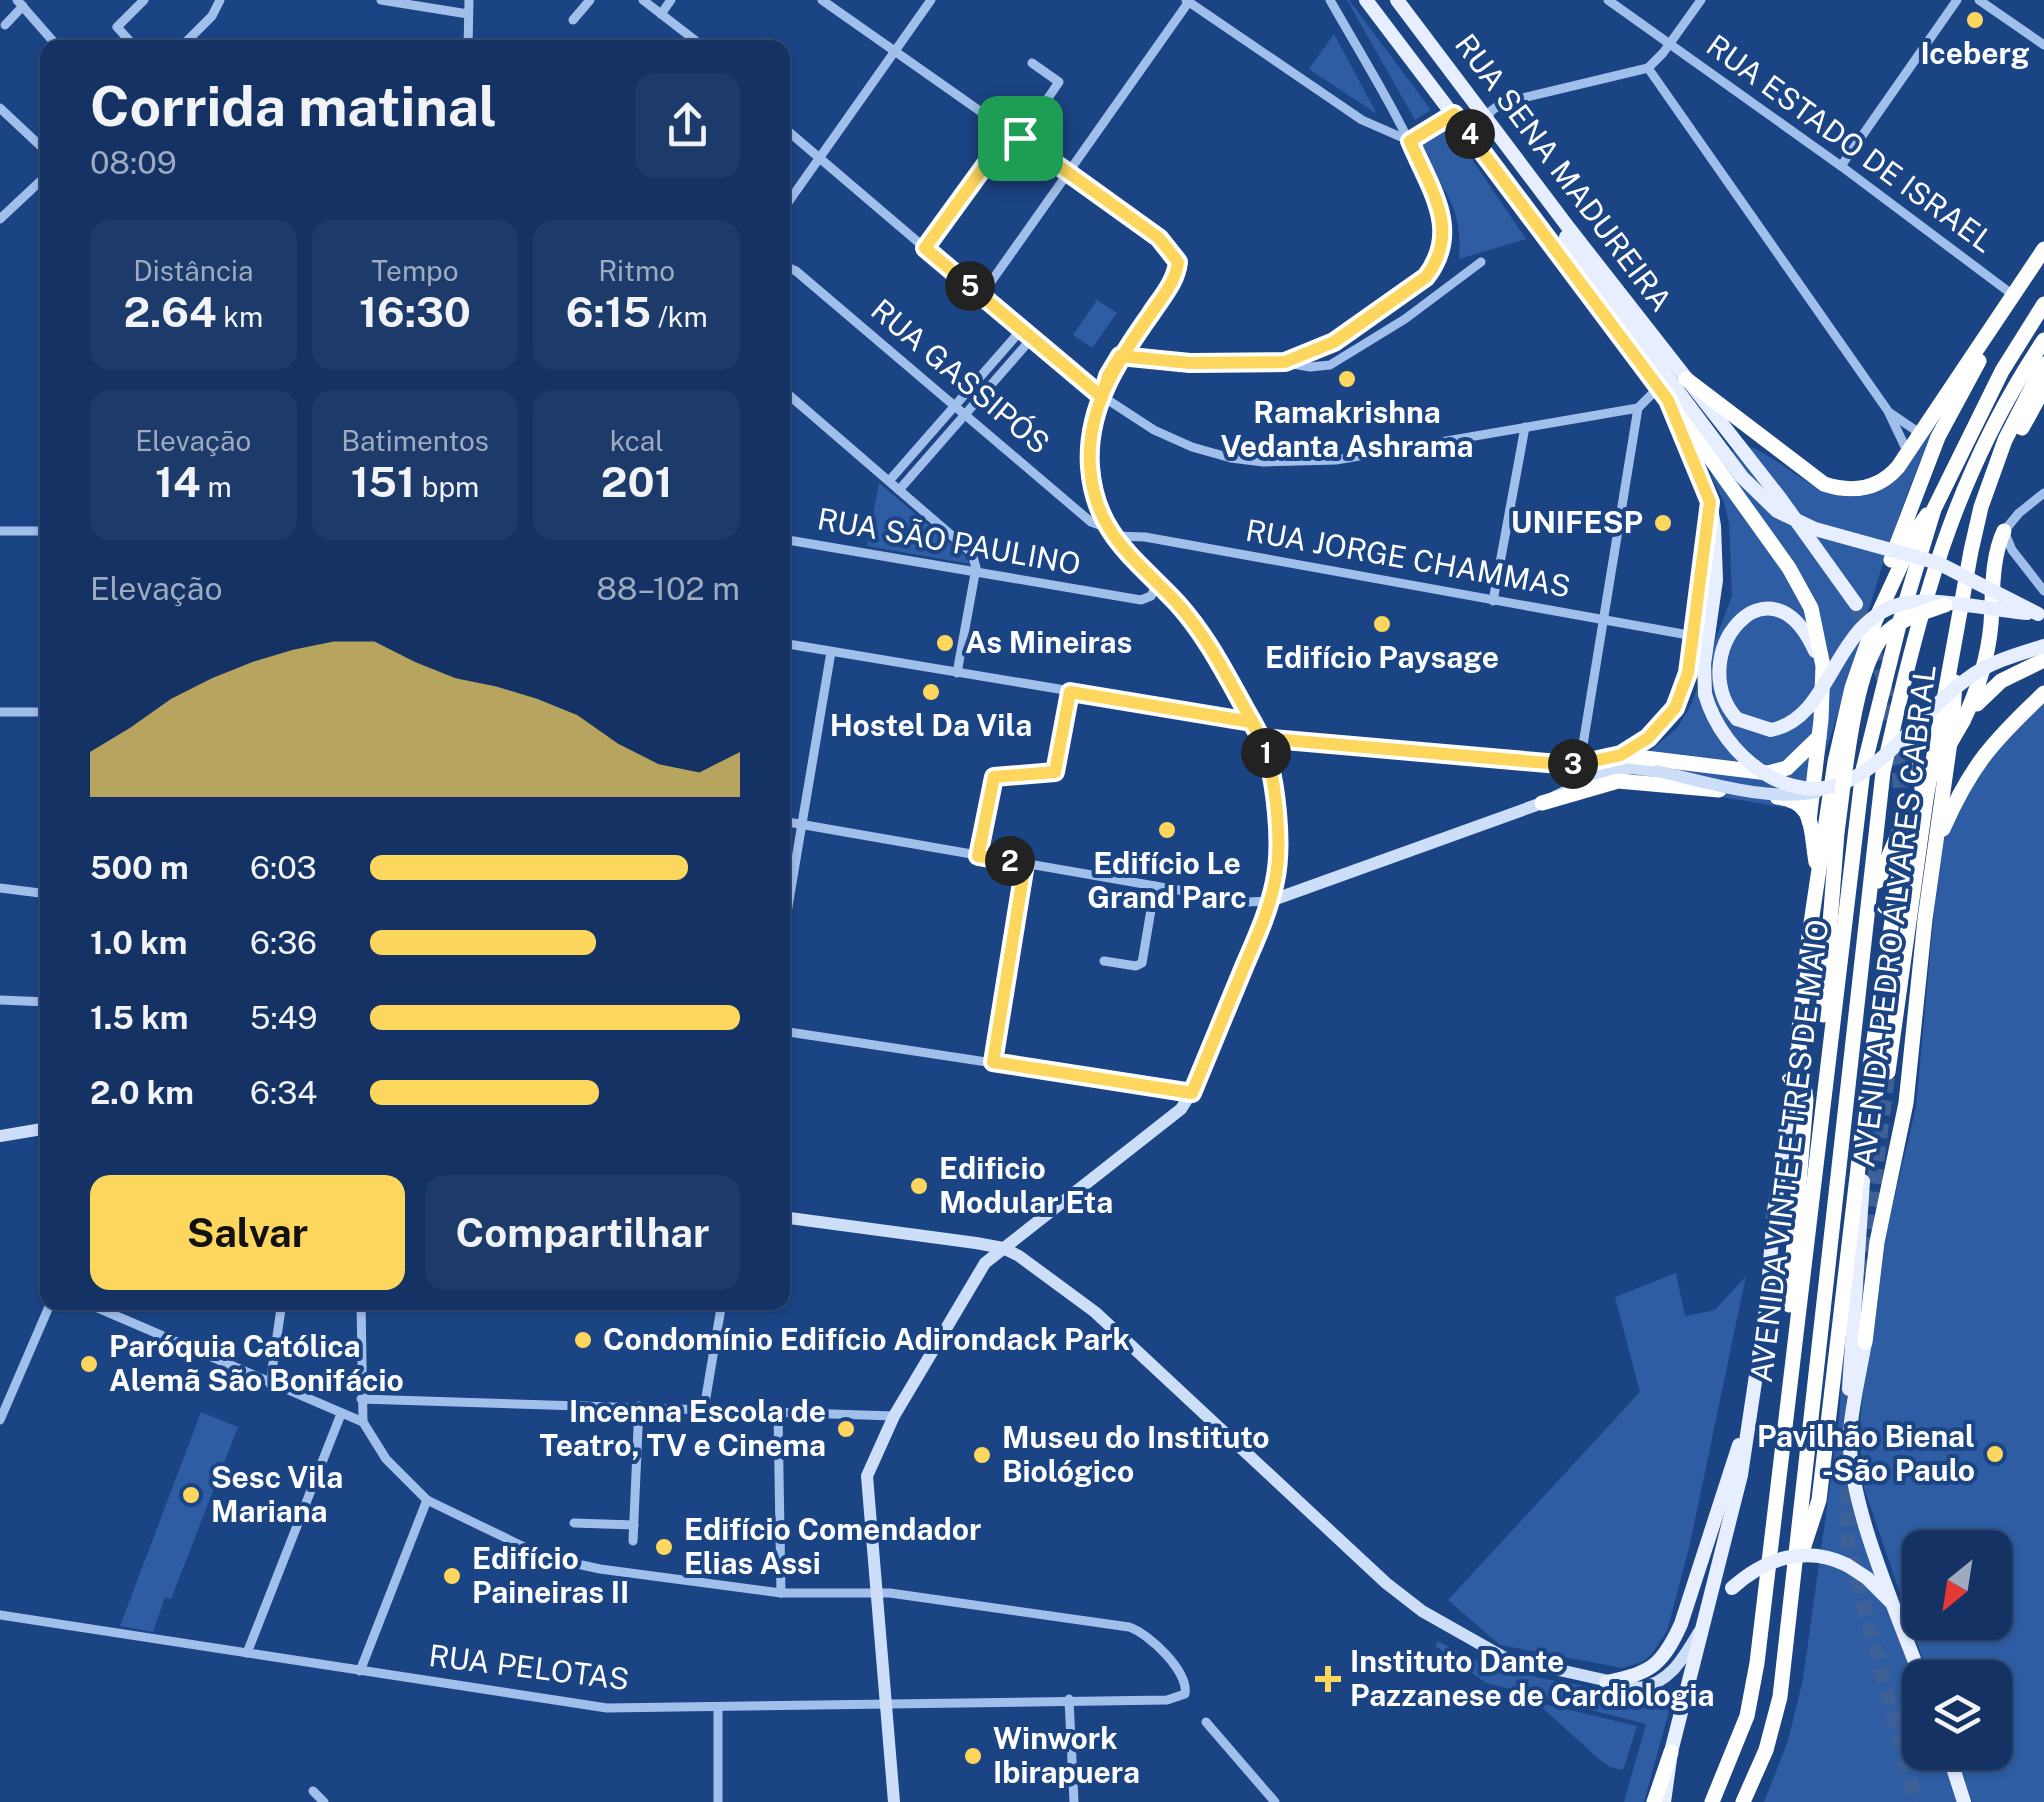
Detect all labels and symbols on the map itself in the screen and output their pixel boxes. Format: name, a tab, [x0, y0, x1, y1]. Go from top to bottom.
marker: Iceberg	[1964, 9, 1986, 31]
street label: RUA SENA MADUREIRA	[1448, 27, 1680, 318]
street label: RUA ESTADO DE ISRAEL	[1700, 27, 2001, 260]
place label: Iceberg	[1920, 35, 2030, 71]
pin	[978, 96, 1063, 181]
pin: 4	[1445, 109, 1495, 159]
pin: 5	[945, 261, 995, 311]
street label: RUA GASSIPÓS	[864, 291, 1057, 461]
marker: Ramakrishna Vedanta Ashrama	[1336, 368, 1358, 390]
place label: Ramakrishna Vedanta Ashrama	[1220, 394, 1474, 464]
street label: RUA SÃO PAULINO	[815, 500, 1084, 582]
place label: UNIFESP	[1511, 504, 1643, 540]
street label: RUA JORGE CHAMMAS	[1243, 512, 1573, 604]
marker: UNIFESP	[1652, 512, 1674, 534]
marker: Edifício Paysage	[1371, 613, 1393, 635]
place label: As Mineiras	[965, 624, 1132, 660]
marker: As Mineiras	[934, 632, 956, 654]
place label: Edifício Paysage	[1265, 639, 1499, 675]
street label: AVENIDA PEDRO ÁLVARES CABRAL	[1845, 662, 1943, 1169]
marker: Hostel Da Vila	[920, 681, 942, 703]
place label: Hostel Da Vila	[830, 707, 1032, 743]
pin: 1	[1241, 728, 1291, 778]
pin: 3	[1548, 739, 1598, 789]
marker: Edifício Le Grand Parc	[1156, 819, 1178, 841]
pin: 2	[985, 836, 1035, 886]
place label: Edifício Le Grand Parc	[1087, 845, 1247, 915]
street label: AVENIDA VINTE E TRÊS DE MAIO	[1743, 917, 1835, 1384]
place label: Edificio Modular Eta	[939, 1150, 1113, 1220]
marker: Edificio Modular Eta	[908, 1175, 930, 1197]
place label: Condomínio Edifício Adirondack Park	[603, 1321, 1130, 1357]
place label: Paróquia Católica Alemã São Bonifácio	[109, 1328, 404, 1398]
marker: Condomínio Edifício Adirondack Park	[572, 1329, 594, 1351]
marker: Paróquia Católica Alemã São Bonifácio	[78, 1353, 100, 1375]
place label: Incenna Escola de Teatro, TV e Cinema	[539, 1393, 826, 1463]
marker: Incenna Escola de Teatro, TV e Cinema	[835, 1418, 857, 1440]
place label: Pavilhão Bienal -São Paulo	[1757, 1418, 1975, 1488]
place label: Museu do Instituto Biológico	[1002, 1419, 1270, 1489]
marker: Pavilhão Bienal -São Paulo	[1984, 1443, 2006, 1465]
marker: Museu do Instituto Biológico	[971, 1444, 993, 1466]
place label: Sesc Vila Mariana	[211, 1459, 343, 1529]
marker: Sesc Vila Mariana	[180, 1484, 202, 1506]
place label: Edifício Comendador Elias Assi	[684, 1511, 981, 1581]
north arrow	[1902, 1530, 2012, 1640]
marker: Edifício Comendador Elias Assi	[653, 1536, 675, 1558]
place label: Edifício Paineiras II	[472, 1540, 629, 1610]
marker: Edifício Paineiras II	[441, 1565, 463, 1587]
street label: RUA PELOTAS	[427, 1637, 631, 1697]
place label: Instituto Dante Pazzanese de Cardiologia	[1350, 1643, 1714, 1713]
marker: Instituto Dante Pazzanese de Cardiologia	[1315, 1666, 1341, 1692]
place label: Winwork Ibirapuera	[993, 1720, 1140, 1790]
marker: Winwork Ibirapuera	[962, 1745, 984, 1767]

